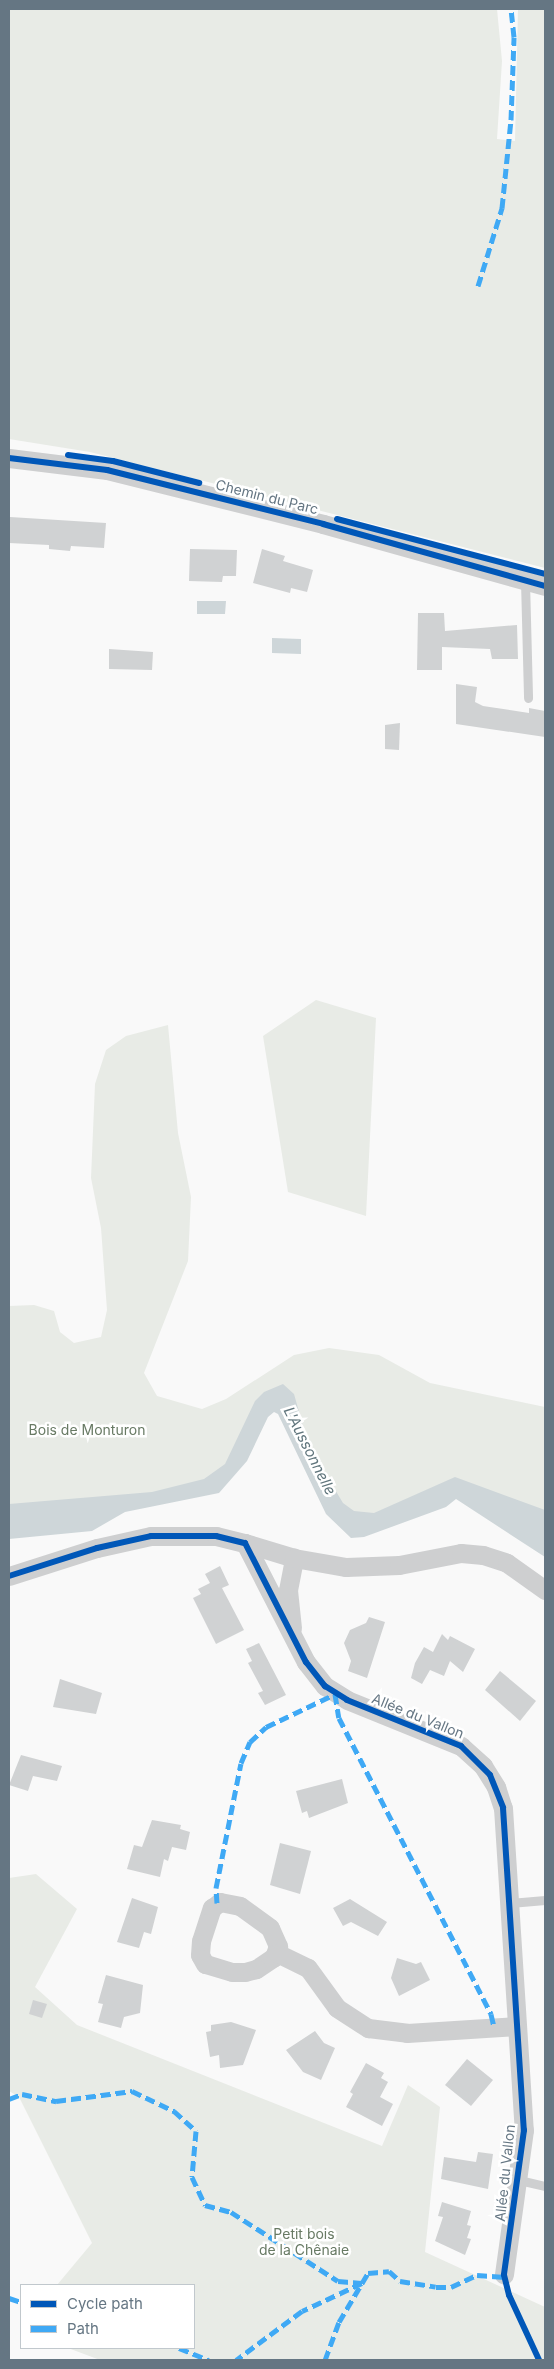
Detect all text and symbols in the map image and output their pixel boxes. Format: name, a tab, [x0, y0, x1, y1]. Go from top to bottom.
street label: Chemin du Parc	[214, 476, 320, 518]
water label: L'Aussonnelle	[280, 1404, 340, 1498]
park label: Bois de Monturon	[29, 1422, 145, 1438]
street label: Allée du Vallon	[370, 1690, 466, 1742]
street label: Allée du Vallon	[492, 2124, 518, 2222]
park label: Petit bois de la Chênaie	[259, 2226, 349, 2258]
legend	[20, 2284, 195, 2349]
text: Cycle path	[67, 2294, 143, 2313]
text: Path	[67, 2319, 99, 2338]

